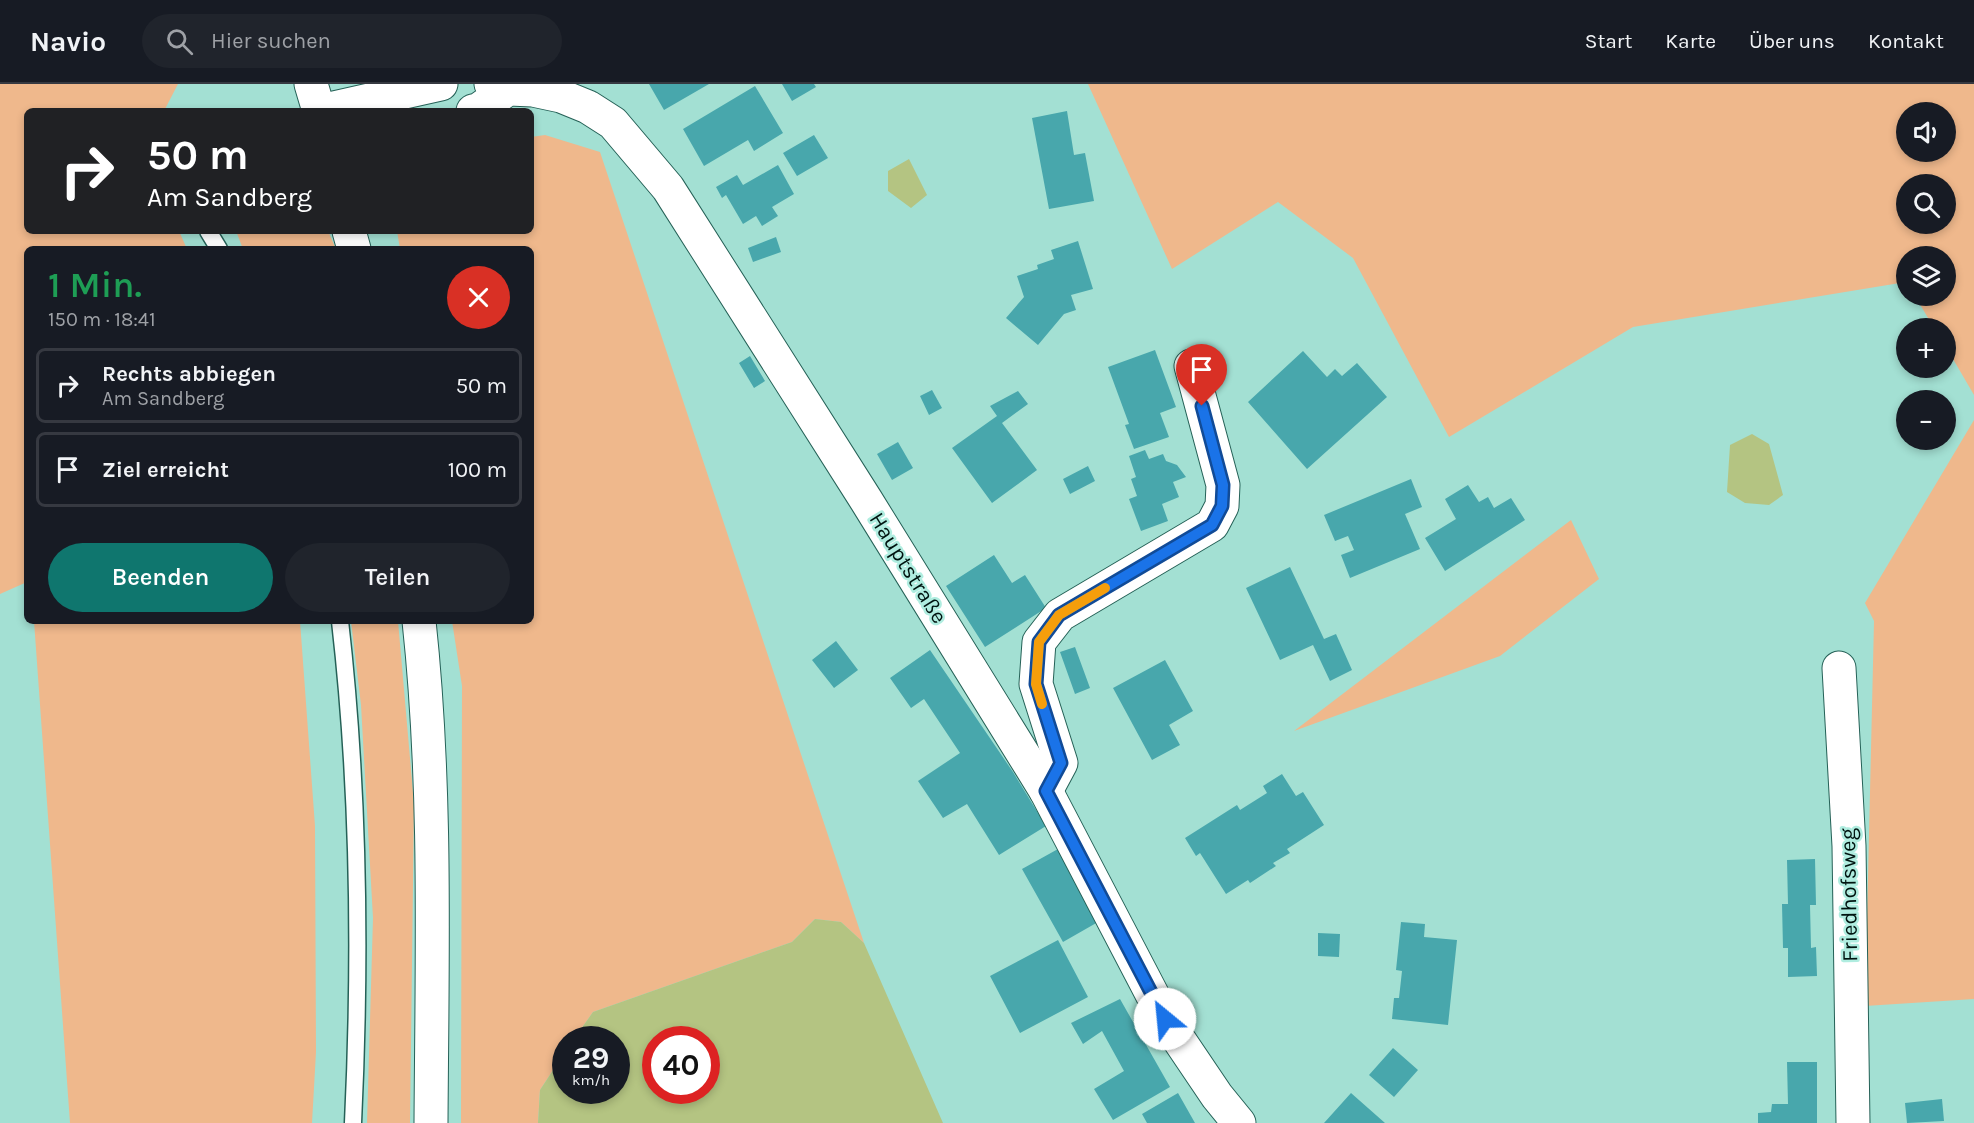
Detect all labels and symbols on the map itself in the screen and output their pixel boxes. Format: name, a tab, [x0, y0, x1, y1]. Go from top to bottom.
pin	[1176, 344, 1227, 406]
street label: Hauptstraße	[864, 508, 952, 628]
street label: Friedhofsweg	[1835, 827, 1863, 962]
position arrow	[1133, 987, 1197, 1051]
speed limit sign: 40	[642, 1026, 720, 1104]

